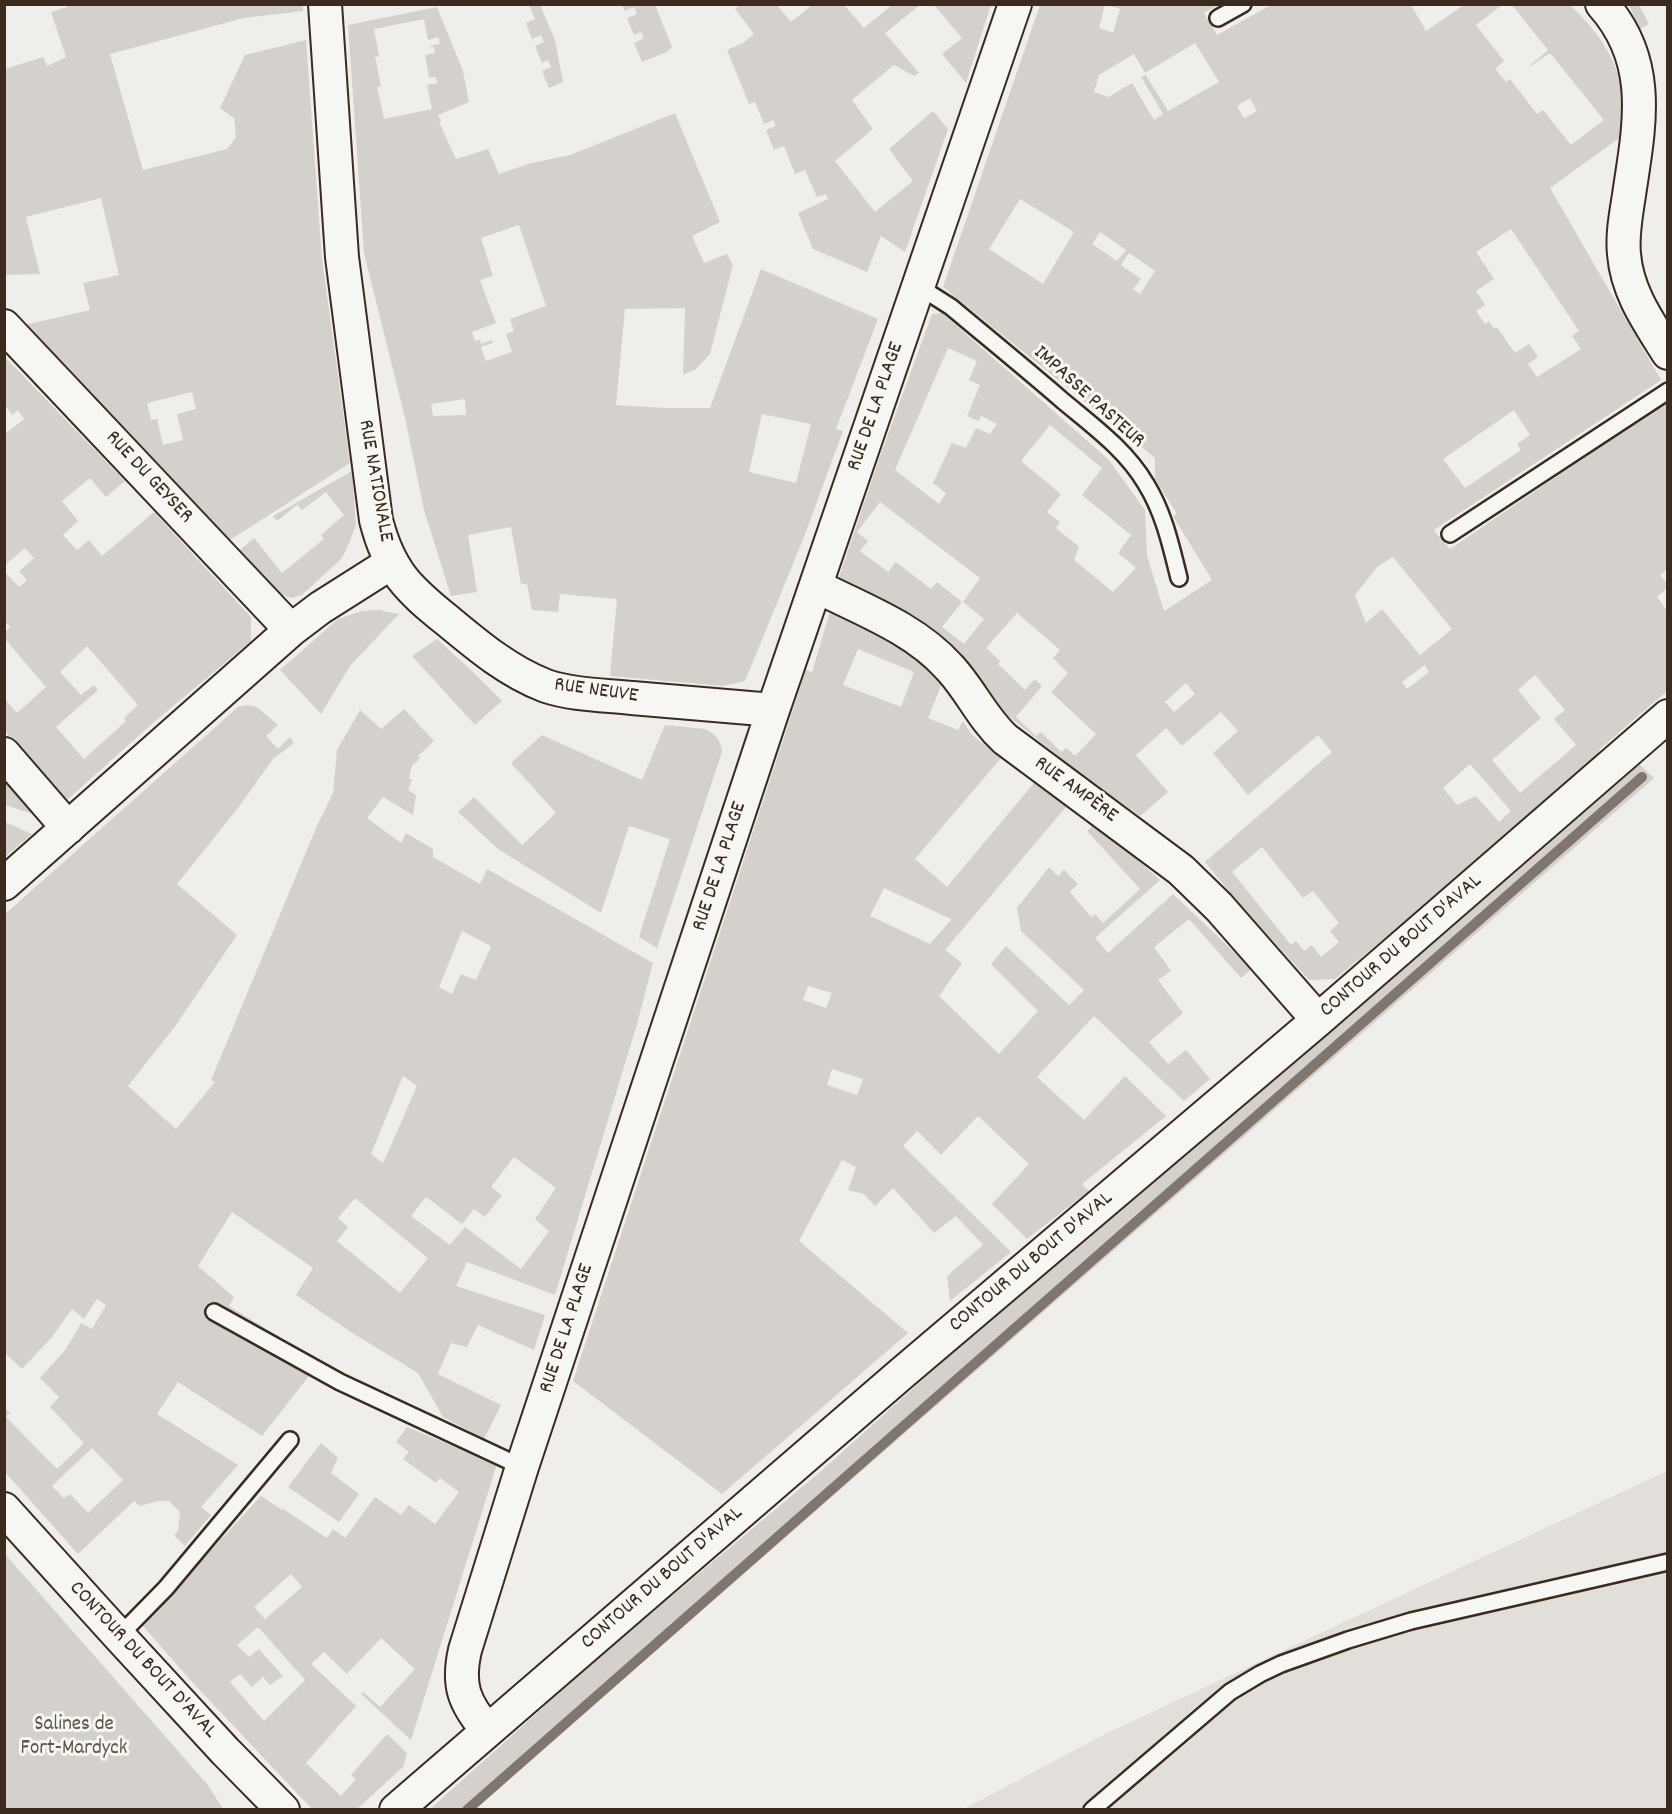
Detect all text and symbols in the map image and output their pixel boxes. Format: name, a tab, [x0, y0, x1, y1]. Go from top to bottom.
street label: RUE DE LA PLAGE	[843, 339, 911, 475]
street label: IMPASSE PASTEUR	[1027, 341, 1149, 455]
street label: RUE NATIONALE	[351, 418, 397, 544]
street label: RUE DU GEYSER	[99, 427, 197, 529]
street label: RUE NEUVE	[552, 674, 640, 710]
street label: RUE AMPÈRE	[1028, 752, 1122, 830]
street label: RUE DE LA PLAGE	[688, 799, 754, 935]
street label: CONTOUR DU BOUT D'AVAL	[1316, 870, 1488, 1024]
street label: CONTOUR DU BOUT D'AVAL	[945, 1187, 1119, 1339]
street label: RUE DE LA PLAGE	[535, 1261, 601, 1397]
street label: CONTOUR DU BOUT D'AVAL	[577, 1502, 749, 1656]
street label: CONTOUR DU BOUT D'AVAL	[62, 1577, 222, 1745]
park label: Salines de Fort-Mardyck	[21, 1713, 127, 1763]

